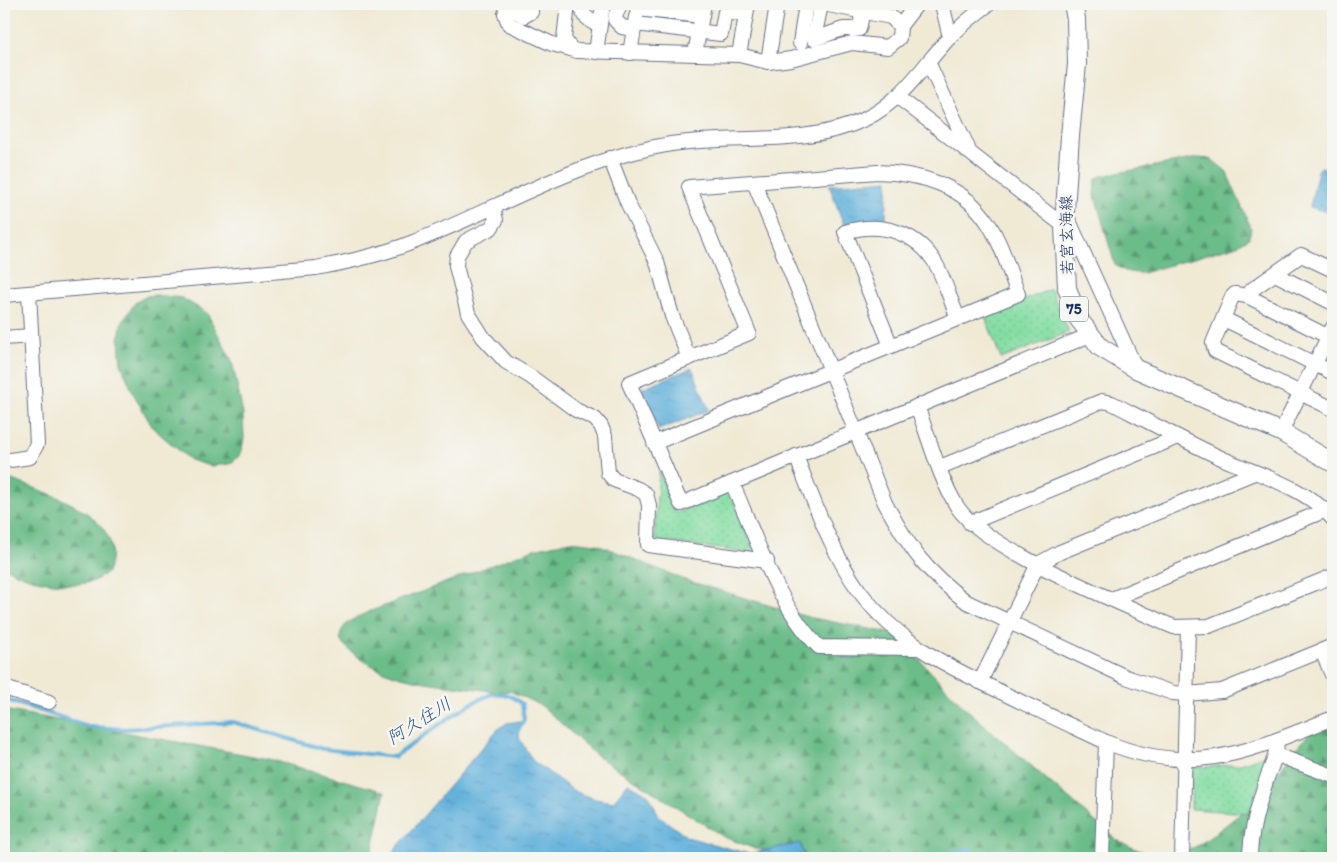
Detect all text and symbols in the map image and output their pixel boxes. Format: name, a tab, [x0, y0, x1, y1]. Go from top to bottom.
street label: 若宮玄海線	[1056, 195, 1077, 275]
road number: 75	[1060, 296, 1088, 322]
water label: 阿久住川	[383, 693, 455, 749]

